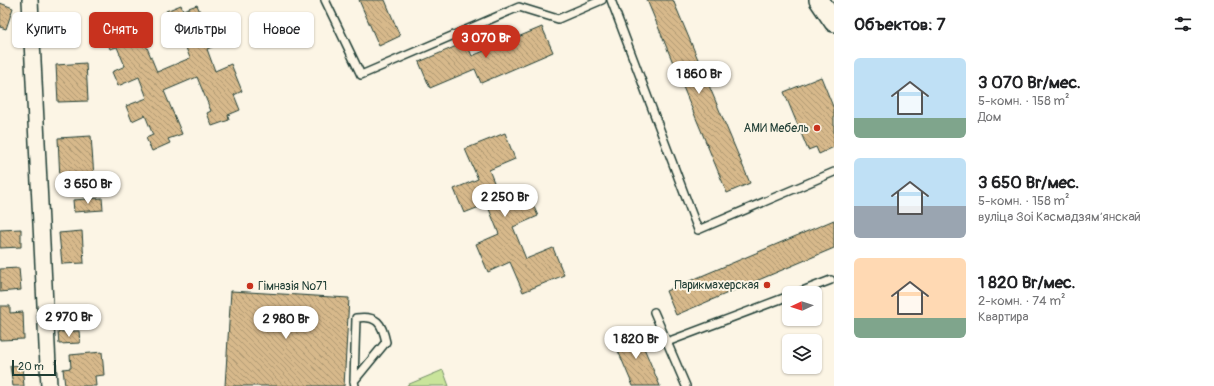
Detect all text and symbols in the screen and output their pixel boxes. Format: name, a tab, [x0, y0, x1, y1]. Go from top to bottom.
chip: Купить	[12, 12, 81, 48]
chip: Снять	[89, 12, 153, 48]
chip: Фильтры	[161, 12, 241, 48]
chip: Новое	[249, 12, 314, 48]
icon: filters	[1172, 13, 1194, 35]
text: Объектов: 7	[854, 14, 945, 35]
pin: 3 070 Br	[445, 25, 527, 59]
text: 3 070 Br	[461, 30, 511, 46]
pin: 1 860 Br	[658, 61, 740, 95]
text: 1 860 Br	[676, 66, 722, 82]
text: 3 070 Br/мес.	[978, 72, 1081, 93]
icon: home	[886, 74, 934, 122]
text: 5-комн. · 158 m²	[978, 93, 1070, 109]
text: Дом	[978, 109, 1001, 125]
place label: АМИ Мебель	[744, 121, 809, 136]
marker: АМИ Мебель	[812, 123, 822, 133]
pin: 3 650 Br	[47, 171, 129, 205]
text: 3 650 Br/мес.	[978, 172, 1079, 193]
icon: home	[886, 174, 934, 222]
text: 3 650 Br	[64, 176, 112, 192]
pin: 2 250 Br	[464, 184, 546, 218]
text: 2 250 Br	[481, 189, 529, 205]
text: 5-комн. · 158 m²	[978, 193, 1070, 209]
text: вуліца Зоі Касмадзямʼянскай	[978, 209, 1141, 225]
text: 1 820 Br/мес.	[978, 272, 1075, 293]
icon: home	[886, 274, 934, 322]
place label: Парикмахерская	[674, 278, 759, 293]
place label: Гімназія №71	[258, 279, 327, 294]
marker: Парикмахерская	[762, 280, 772, 290]
marker: Гімназія №71	[245, 281, 255, 291]
north arrow	[782, 286, 822, 326]
map controls	[782, 286, 822, 374]
text: 2-комн. · 74 m²	[978, 293, 1065, 309]
pin: 2 970 Br	[28, 304, 110, 338]
pin: 2 980 Br	[245, 306, 327, 340]
text: 2 970 Br	[45, 309, 93, 325]
text: Квартира	[978, 309, 1029, 325]
text: 2 980 Br	[262, 311, 310, 327]
pin: 1 820 Br	[595, 326, 677, 360]
text: 1 820 Br	[613, 331, 659, 347]
button: layers	[782, 334, 822, 374]
scale bar	[12, 358, 56, 377]
text: 20 m	[18, 360, 44, 373]

